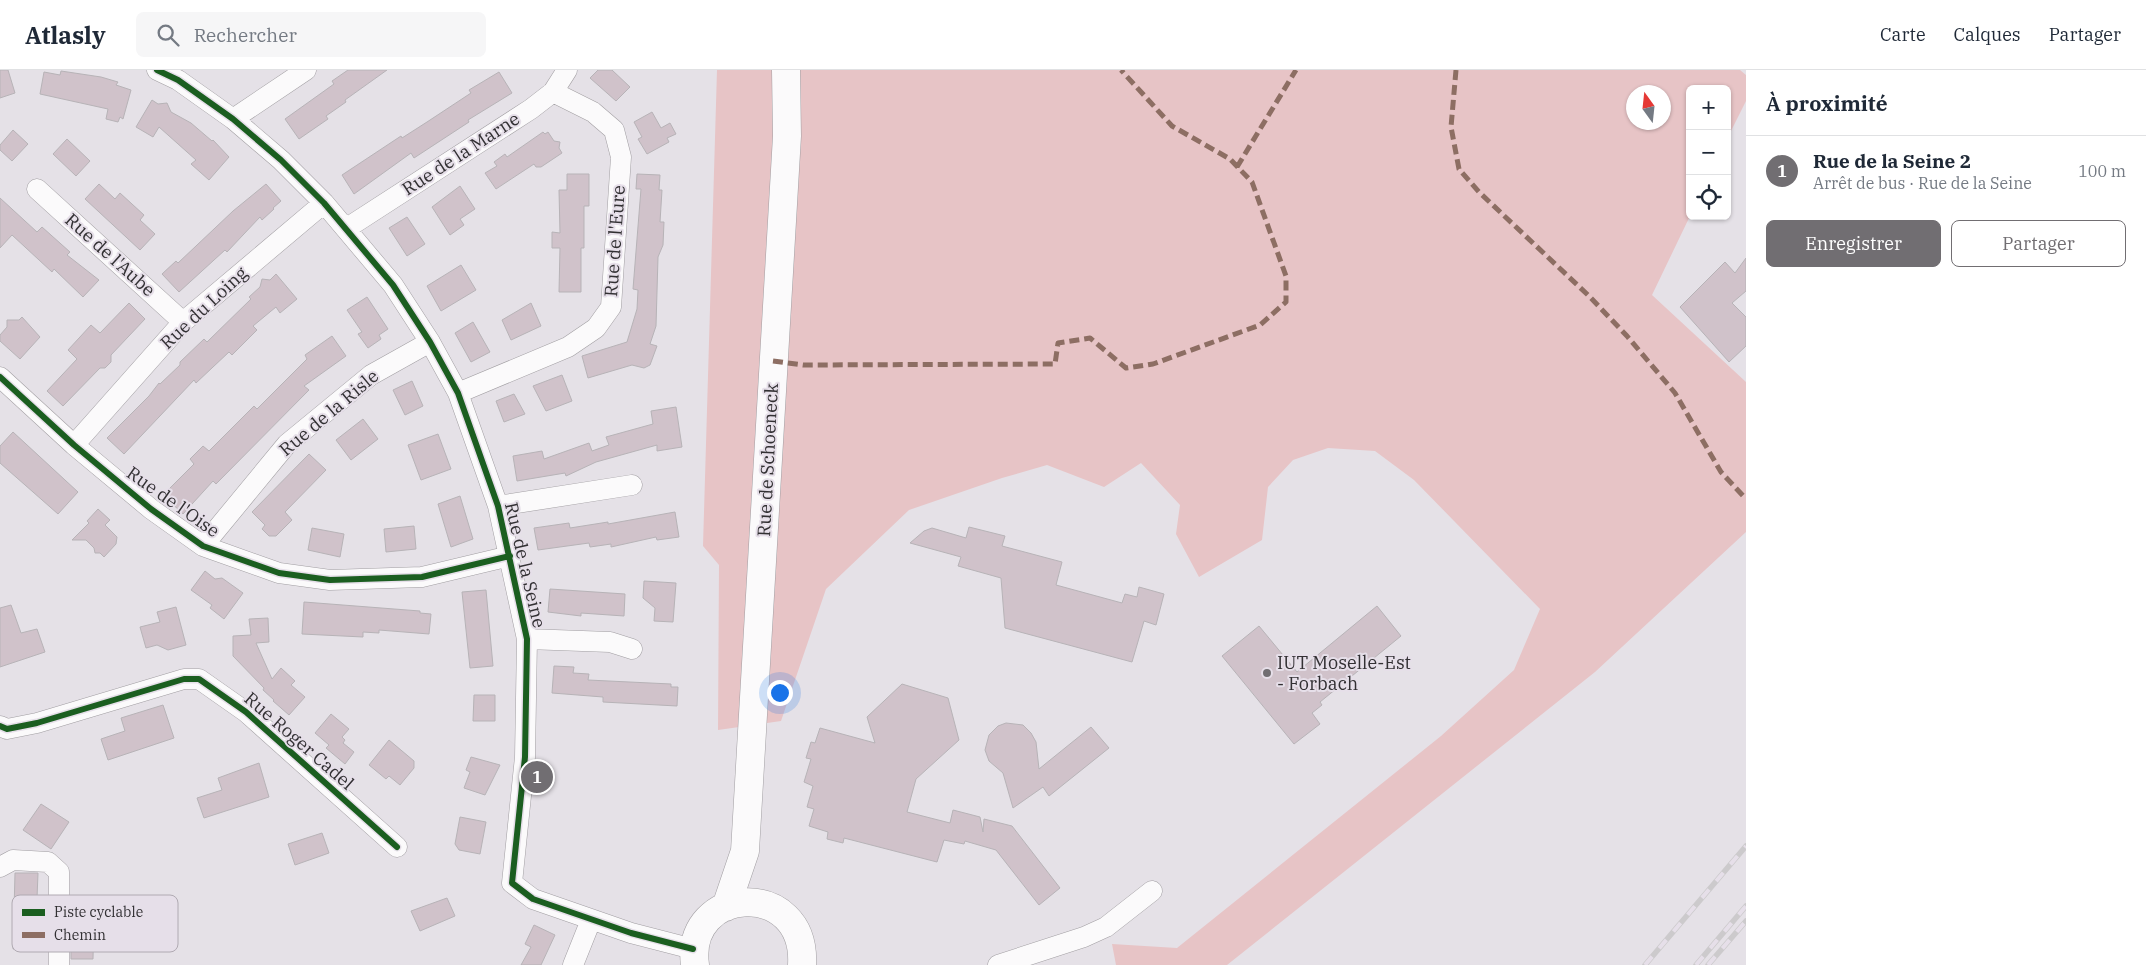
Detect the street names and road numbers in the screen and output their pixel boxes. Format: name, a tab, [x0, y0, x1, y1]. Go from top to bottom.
street label: Rue de la Marne	[398, 107, 524, 200]
street label: Rue de l'Eure	[599, 184, 630, 298]
street label: Rue de l'Aube	[60, 208, 160, 301]
street label: Rue du Loing	[155, 261, 252, 354]
street label: Rue de la Risle	[274, 364, 383, 461]
street label: Rue de Schoeneck	[752, 382, 783, 537]
street label: Rue de l'Oise	[122, 461, 224, 542]
street label: Rue de la Seine	[500, 500, 551, 630]
street label: Rue Roger Cadel	[240, 687, 359, 794]

